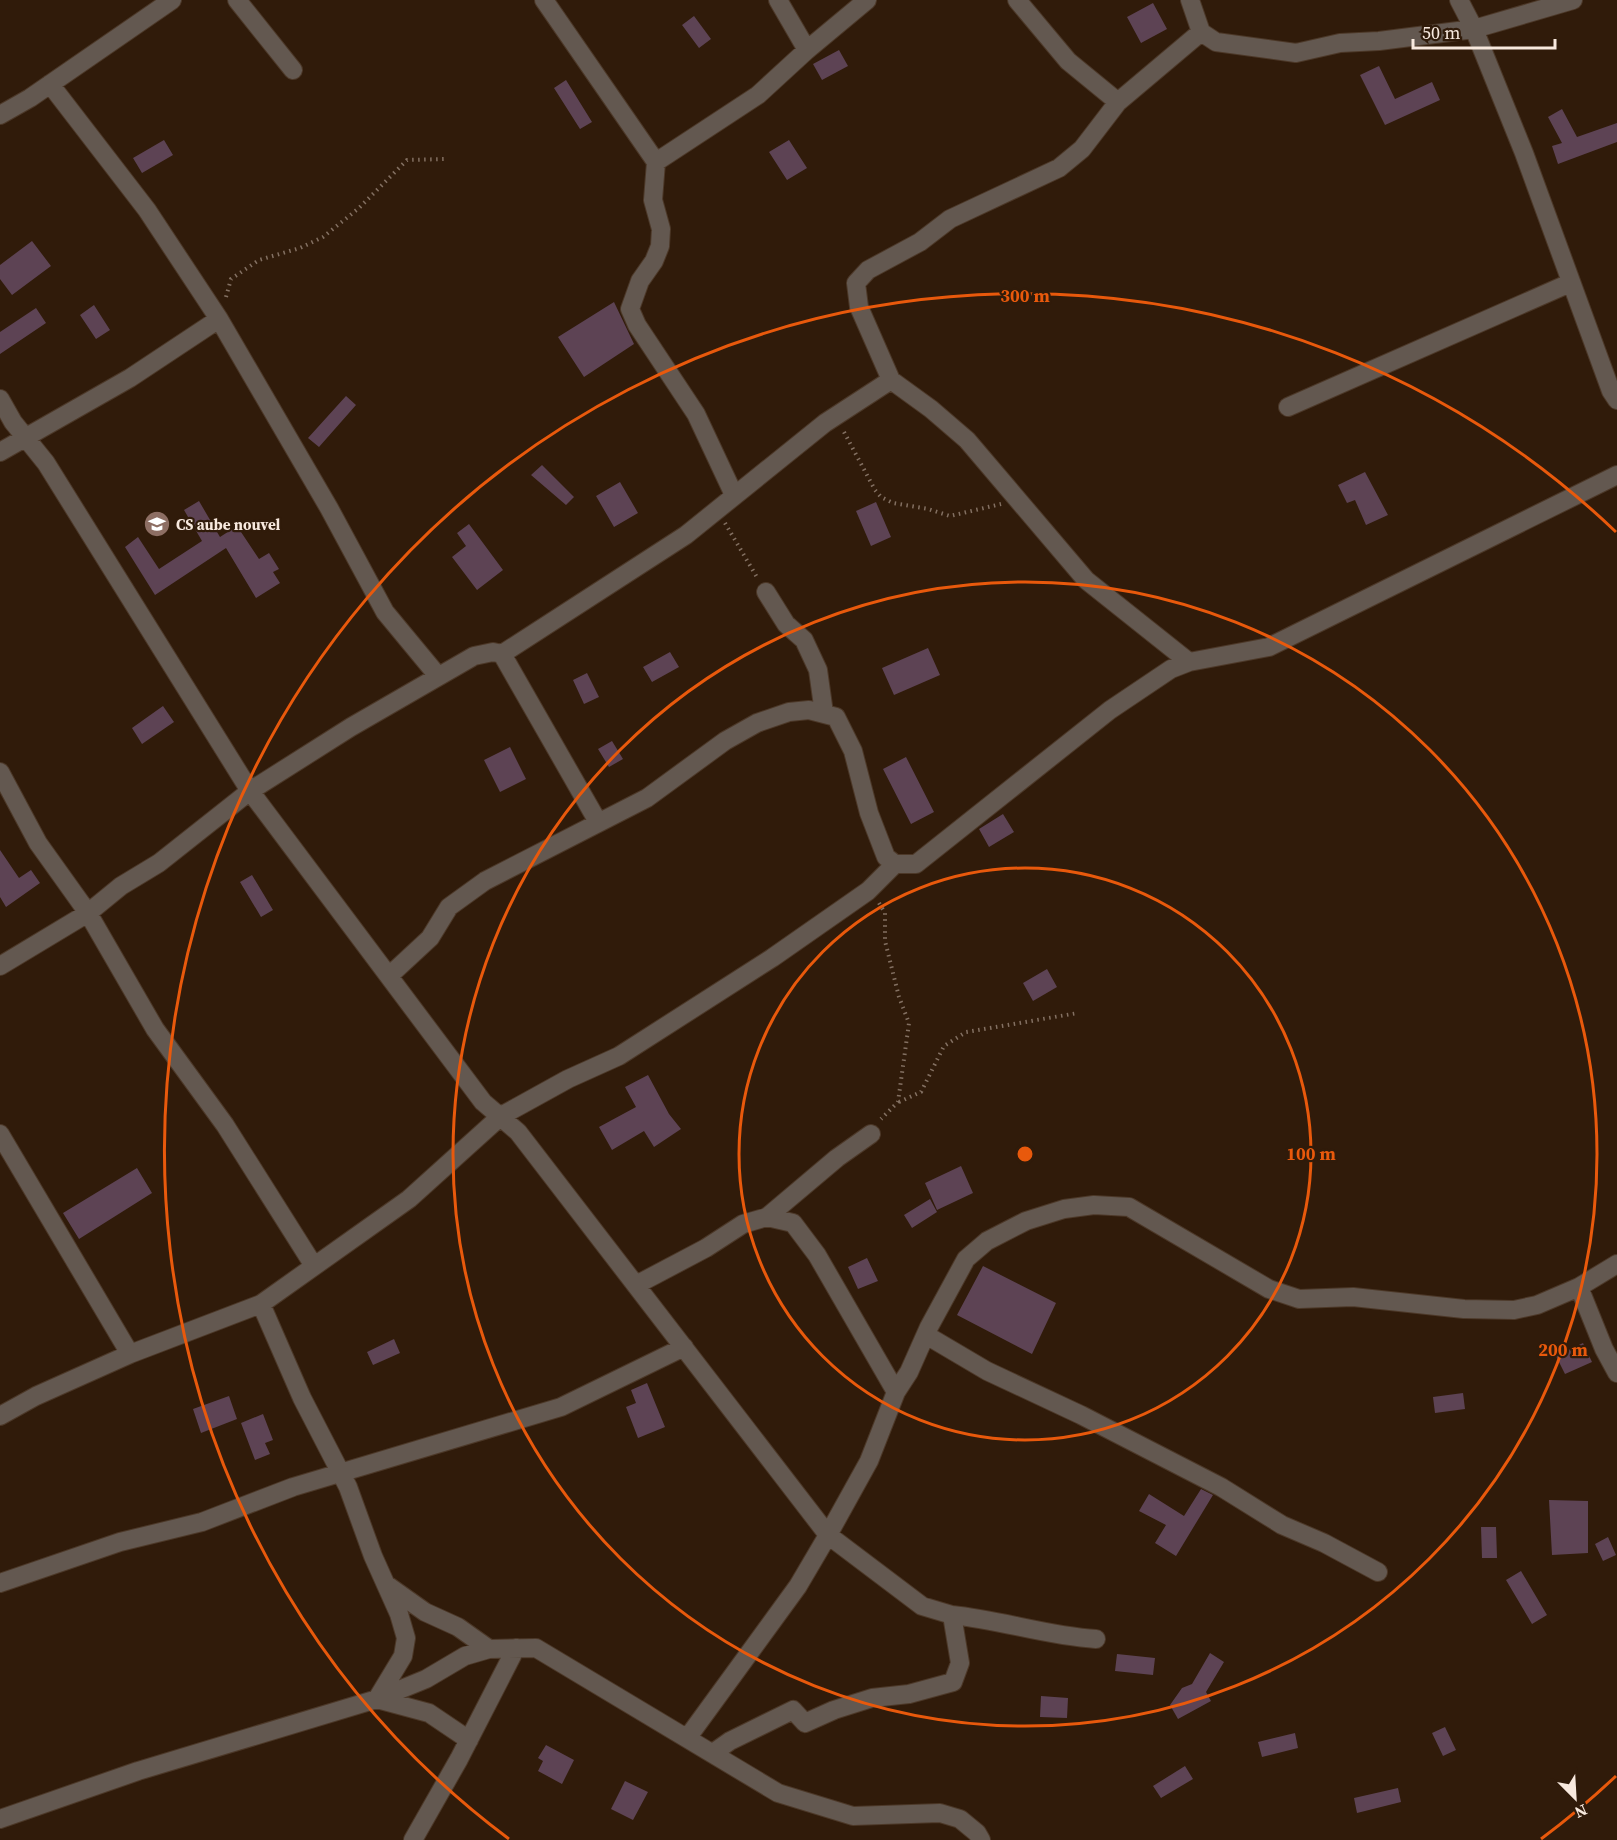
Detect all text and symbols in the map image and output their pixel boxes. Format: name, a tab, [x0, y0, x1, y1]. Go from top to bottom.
scale bar	[1413, 12, 1556, 50]
text: 50 m	[1422, 20, 1460, 45]
text: 300 m	[1000, 283, 1050, 308]
school or university icon: CS aube nouvel	[142, 509, 172, 539]
place label: CS aube nouvel	[176, 514, 280, 535]
text: 100 m	[1286, 1141, 1336, 1166]
centre of rings	[1015, 1144, 1035, 1164]
text: 200 m	[1538, 1337, 1588, 1362]
north arrow	[1545, 1768, 1605, 1828]
text: N	[1571, 1799, 1591, 1824]

